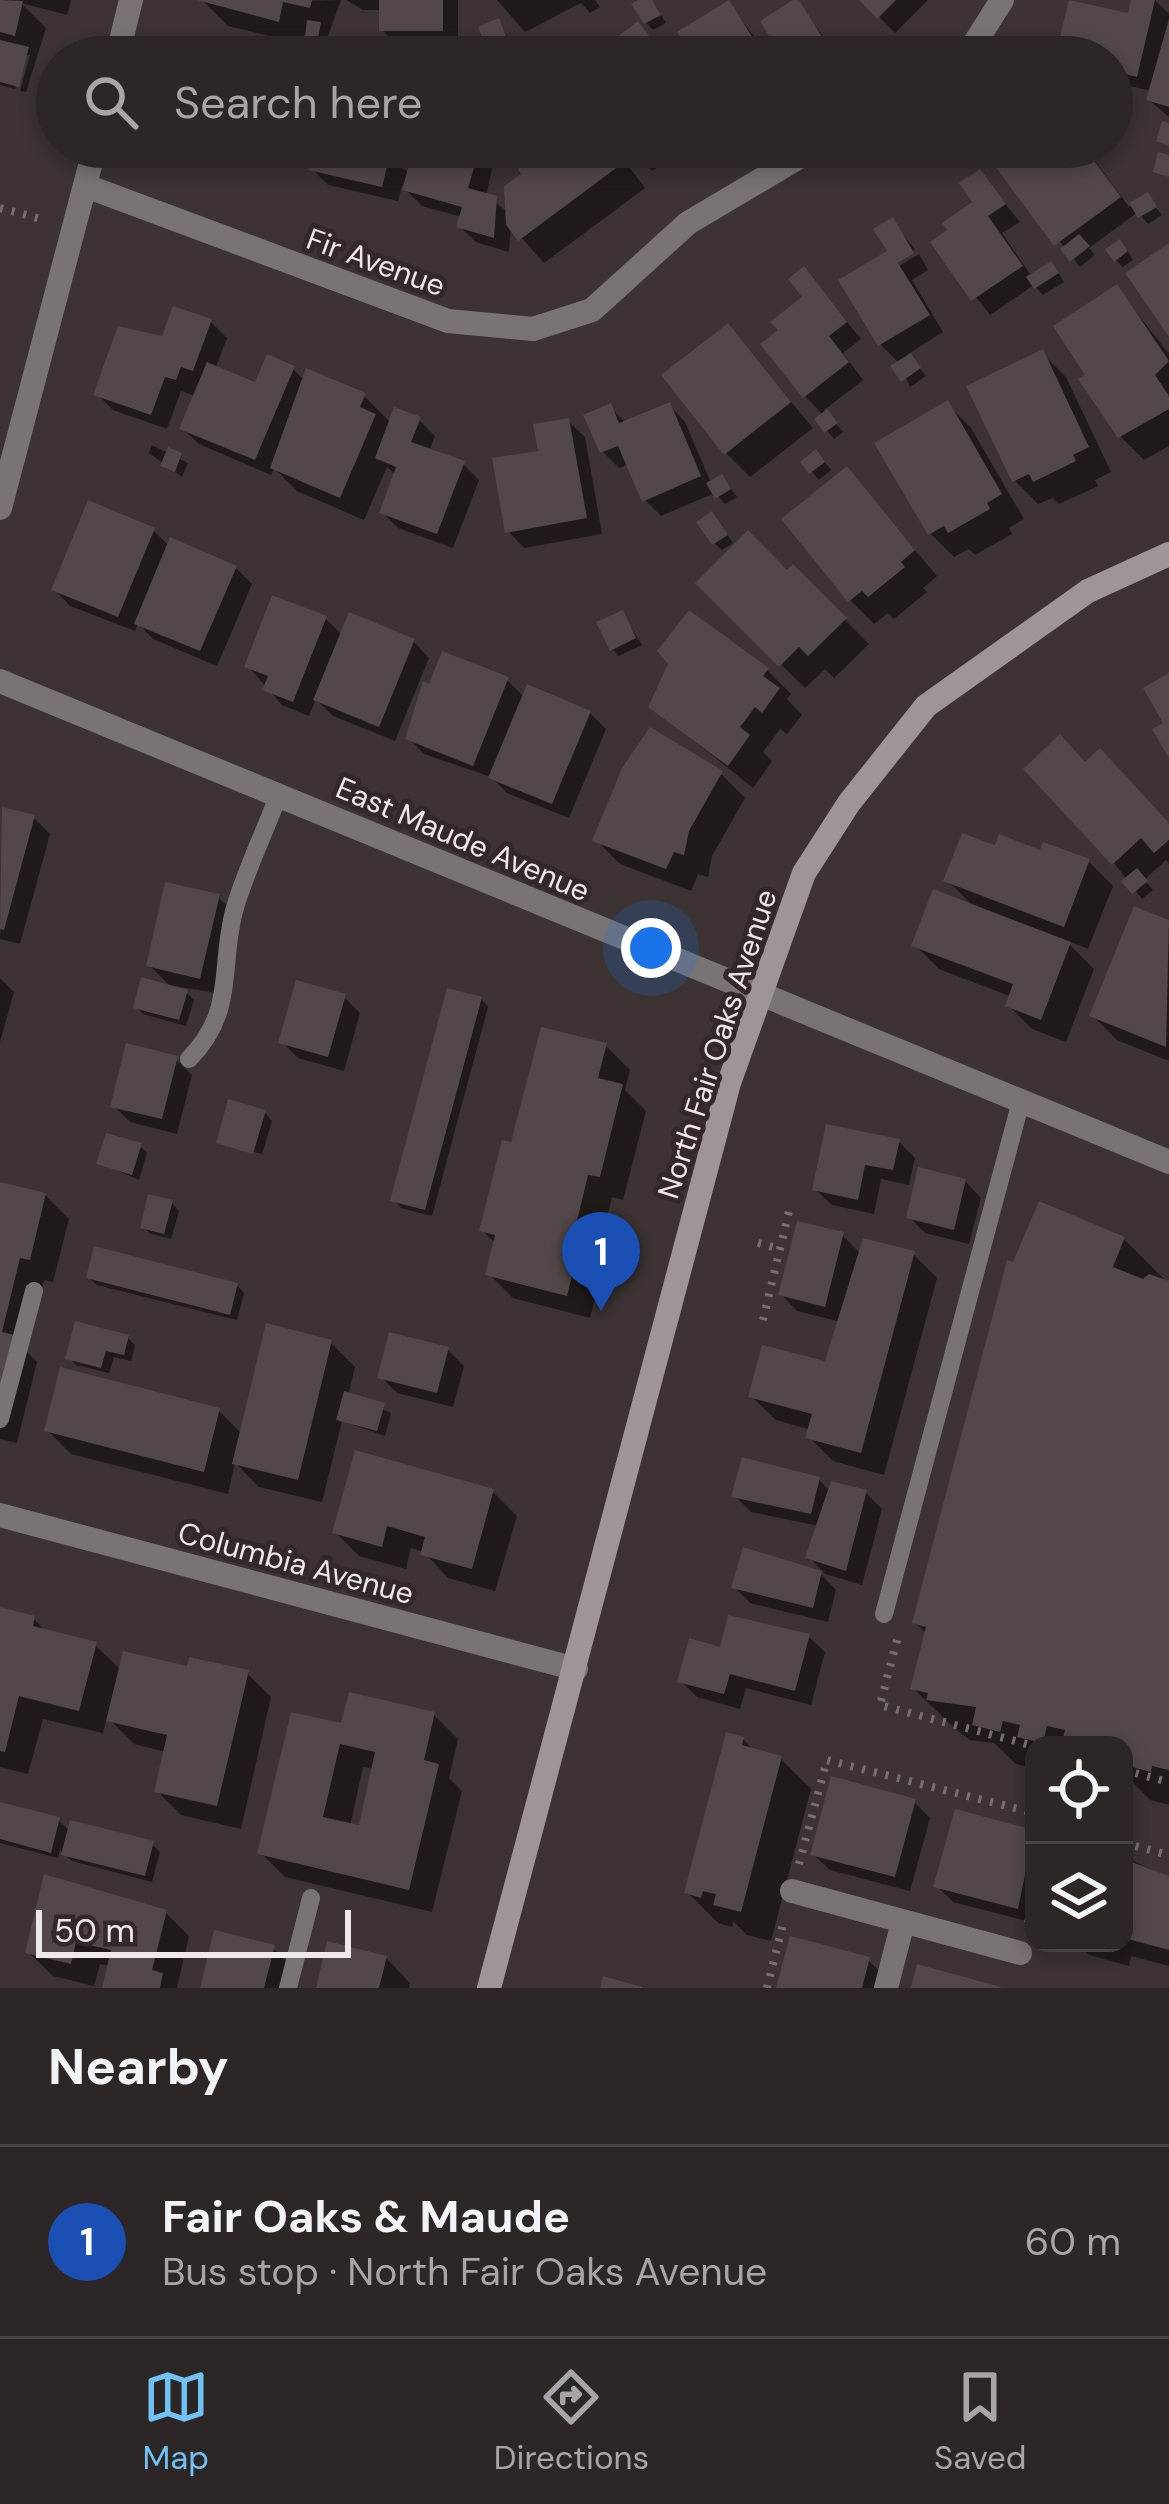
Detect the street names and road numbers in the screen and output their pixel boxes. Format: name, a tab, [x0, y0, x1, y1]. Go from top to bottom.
street label: Fir Avenue	[302, 219, 450, 305]
street label: East Maude Avenue	[330, 768, 596, 910]
street label: North Fair Oaks Avenue	[649, 884, 785, 1204]
street label: Columbia Avenue	[174, 1513, 418, 1613]

